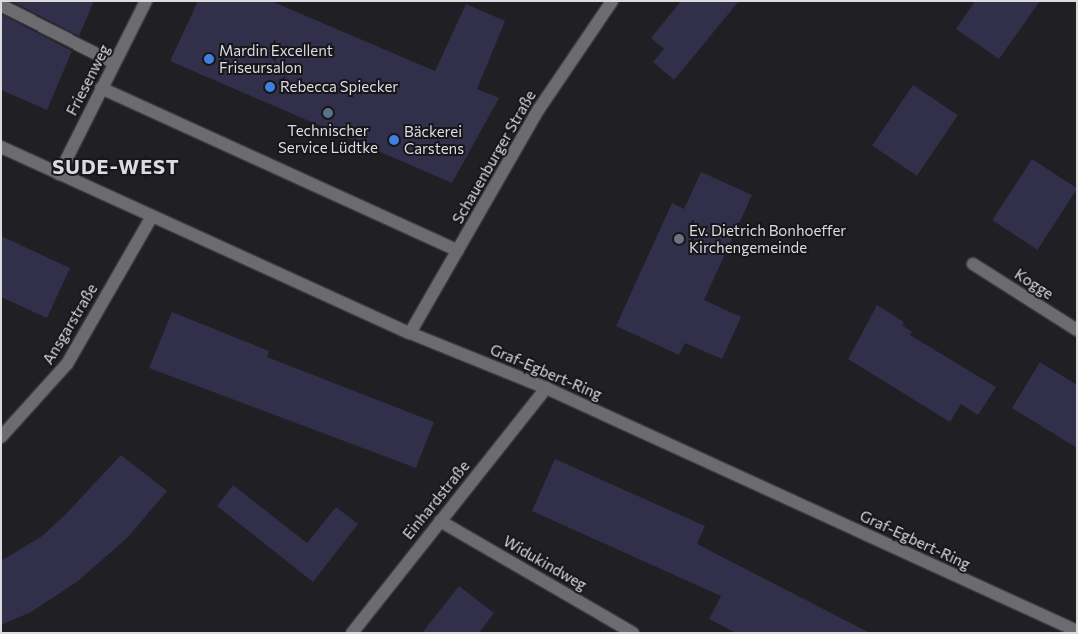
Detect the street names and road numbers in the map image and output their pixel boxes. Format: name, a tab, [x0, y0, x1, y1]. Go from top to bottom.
street label: Friesenweg	[62, 42, 114, 118]
street label: Schauenburger Straße	[448, 87, 540, 227]
street label: Kogge	[1011, 265, 1057, 303]
street label: Ansgarstraße	[39, 280, 101, 368]
street label: Graf-Egbert-Ring	[487, 340, 605, 404]
street label: Einhardstraße	[399, 457, 473, 543]
street label: Graf-Egbert-Ring	[857, 507, 973, 573]
street label: Widukindweg	[500, 532, 590, 594]

